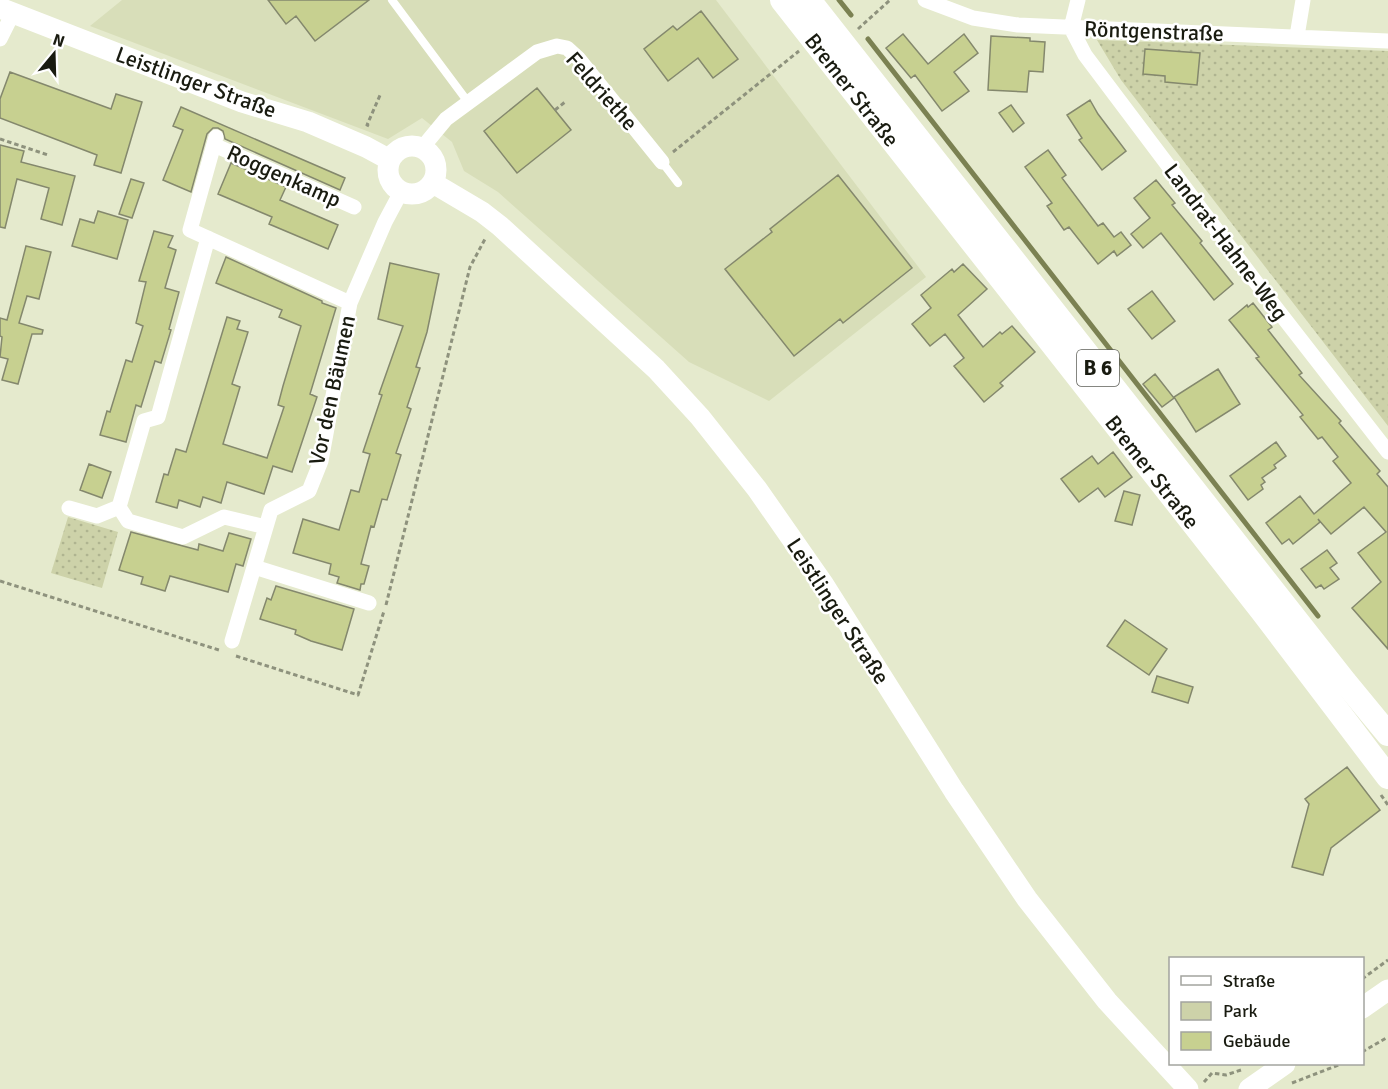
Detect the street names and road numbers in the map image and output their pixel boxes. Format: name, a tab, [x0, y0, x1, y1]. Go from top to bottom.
street label: Röntgenstraße	[1084, 15, 1224, 47]
street label: Bremer Straße	[799, 27, 905, 152]
street label: Leistlinger Straße	[112, 40, 280, 124]
street label: Feldriethe	[560, 46, 644, 136]
street label: Roggenkamp	[223, 139, 345, 213]
street label: Landrat-Hahne-Weg	[1158, 158, 1294, 326]
street label: Vor den Bäumen	[303, 313, 361, 467]
road number: B 6	[1077, 350, 1119, 386]
street label: Bremer Straße	[1100, 410, 1206, 534]
street label: Leistlinger Straße	[781, 533, 895, 689]

